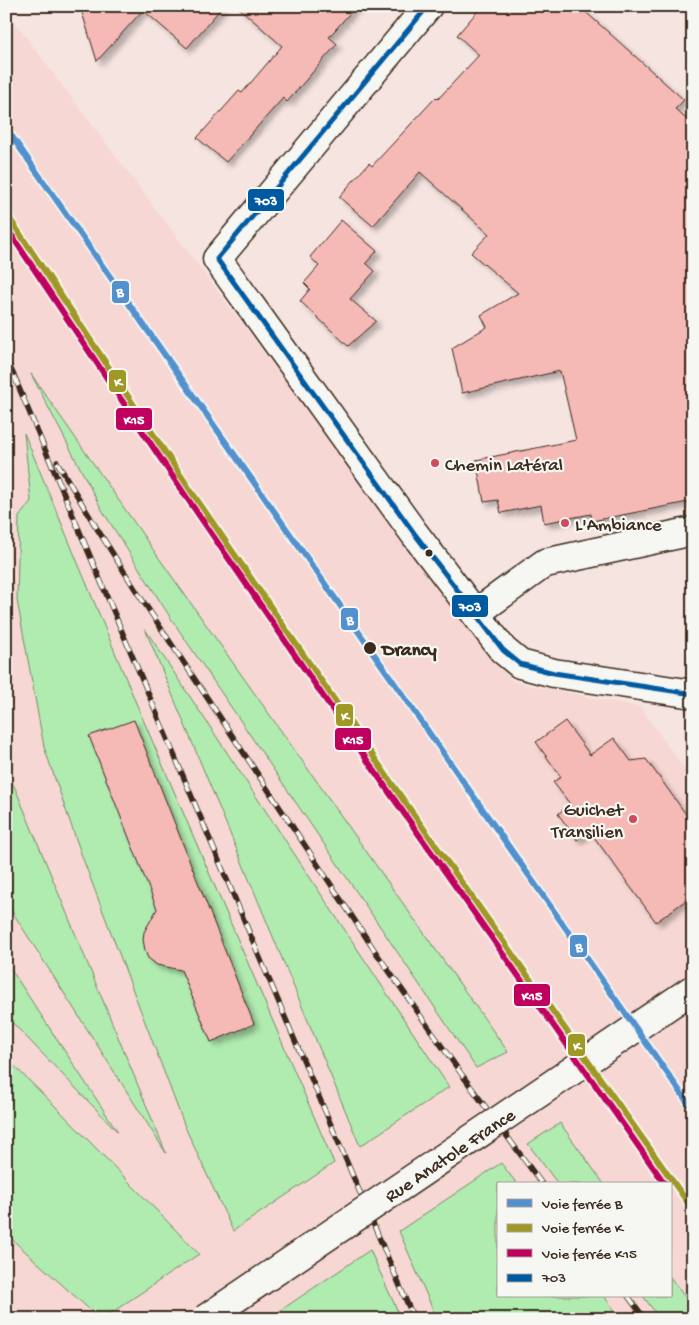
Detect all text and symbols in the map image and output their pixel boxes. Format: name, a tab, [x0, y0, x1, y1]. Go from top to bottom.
line badge: 703	[247, 188, 285, 212]
text: 703	[254, 194, 277, 211]
line badge: B	[111, 280, 130, 304]
text: B	[115, 285, 124, 302]
line badge: K	[108, 369, 127, 393]
text: K	[113, 375, 124, 392]
line badge: K15	[115, 407, 153, 431]
text: K15	[123, 413, 145, 430]
place label: Chemin Latéral	[445, 455, 563, 478]
marker: Chemin Latéral	[429, 457, 441, 469]
place label: L'Ambiance	[575, 515, 662, 538]
marker: L'Ambiance	[559, 517, 571, 529]
unlabelled marker	[424, 548, 434, 558]
line badge: 703	[451, 594, 489, 618]
text: 703	[458, 600, 481, 617]
line badge: B	[340, 607, 359, 631]
text: B	[345, 613, 354, 630]
marker: Drancy	[362, 640, 378, 656]
place label: Drancy	[380, 640, 437, 663]
line badge: K	[335, 703, 354, 727]
text: K	[340, 709, 351, 726]
line badge: K15	[334, 727, 372, 751]
text: K15	[342, 733, 364, 750]
place label: Guichet Transilien	[550, 800, 625, 845]
marker: Guichet Transilien	[627, 813, 639, 825]
line badge: B	[569, 934, 588, 958]
text: B	[574, 940, 583, 957]
line badge: K15	[513, 983, 551, 1007]
text: K15	[521, 989, 543, 1006]
line badge: K	[567, 1033, 586, 1057]
text: K	[572, 1039, 583, 1056]
street label: Rue Anatole France	[381, 1105, 521, 1209]
legend	[497, 1182, 672, 1298]
text: Voie ferrée B	[541, 1196, 623, 1214]
text: Voie ferrée K	[541, 1220, 625, 1238]
text: Voie ferrée K15	[541, 1246, 637, 1264]
text: 703	[541, 1270, 566, 1288]

